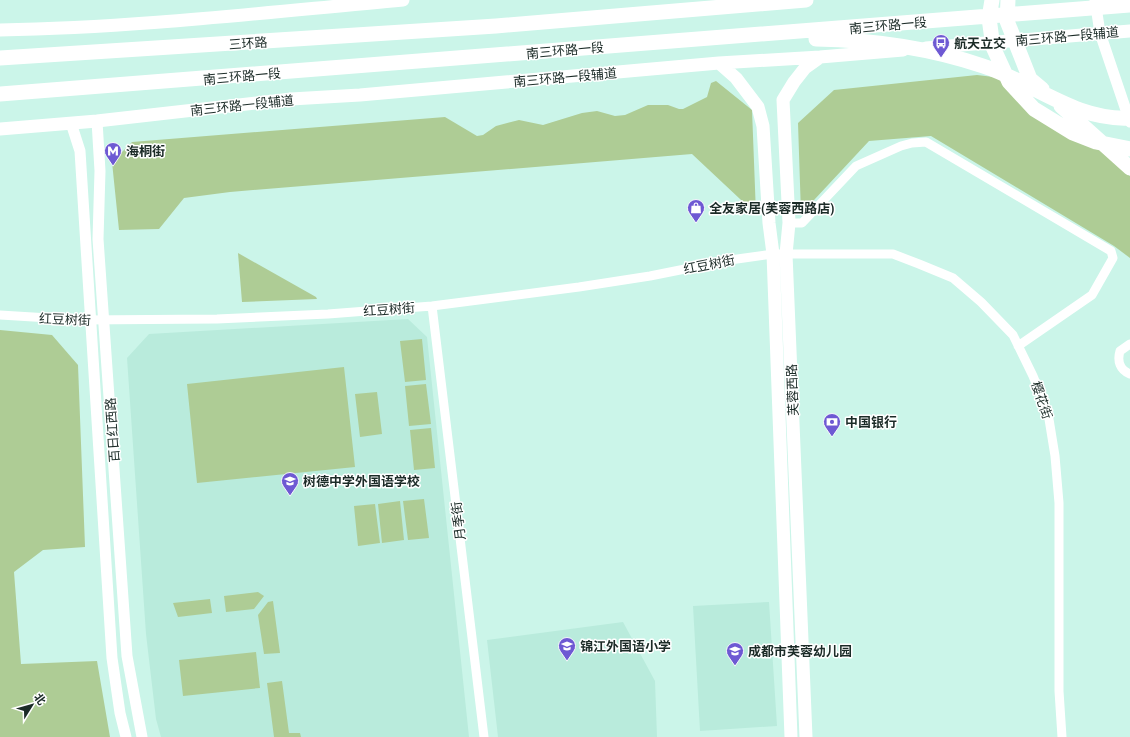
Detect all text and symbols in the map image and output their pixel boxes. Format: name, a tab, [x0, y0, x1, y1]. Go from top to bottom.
street label: 南三环路一段	[849, 15, 928, 36]
street label: 南三环路一段辅道	[1015, 24, 1120, 49]
bus stop icon: 航天立交	[931, 33, 951, 58]
street label: 三环路	[228, 35, 268, 52]
place label: 航天立交	[954, 36, 1006, 51]
street label: 南三环路一段	[526, 40, 605, 61]
street label: 南三环路一段辅道	[513, 65, 618, 90]
street label: 南三环路一段	[203, 66, 282, 87]
street label: 南三环路一段辅道	[190, 93, 295, 118]
metro station icon: 海桐街	[103, 141, 123, 166]
place label: 海桐街	[126, 144, 165, 159]
shop icon: 全友家居(芙蓉西路店)	[686, 198, 706, 223]
place label: 全友家居(芙蓉西路店)	[709, 201, 834, 216]
street label: 红豆树街	[682, 252, 736, 277]
street label: 红豆树街	[363, 300, 416, 319]
street label: 红豆树街	[39, 311, 91, 328]
street label: 芙蓉西路	[784, 364, 801, 416]
street label: 樱花街	[1028, 379, 1055, 421]
street label: 百日红西路	[103, 397, 122, 463]
bank icon: 中国银行	[822, 412, 842, 437]
place label: 中国银行	[845, 415, 897, 430]
school or university icon: 树德中学外国语学校	[280, 471, 300, 496]
place label: 树德中学外国语学校	[303, 474, 420, 489]
street label: 月季街	[449, 501, 468, 541]
school or university icon: 锦江外国语小学	[557, 636, 577, 661]
place label: 锦江外国语小学	[580, 639, 671, 654]
school or university icon: 成都市芙蓉幼儿园	[725, 641, 745, 666]
place label: 成都市芙蓉幼儿园	[748, 644, 852, 659]
north arrow	[12, 685, 52, 725]
text: 北	[31, 691, 48, 708]

